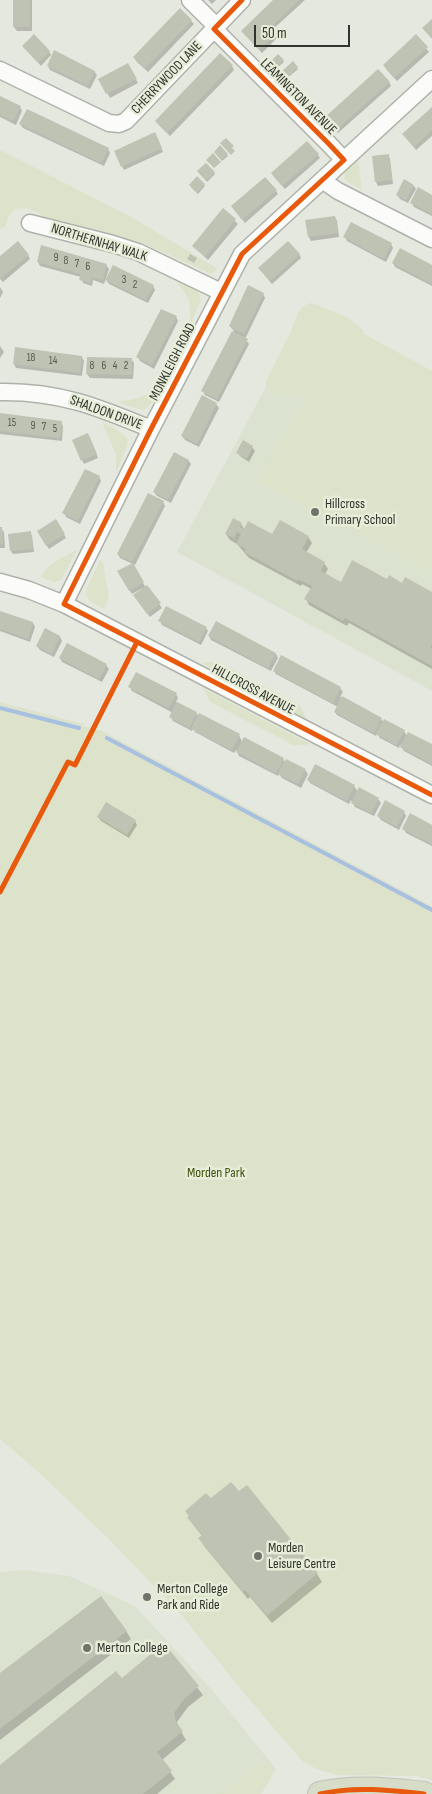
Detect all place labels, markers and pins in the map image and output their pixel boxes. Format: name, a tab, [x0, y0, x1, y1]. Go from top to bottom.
place label: Hillcross Primary School	[325, 496, 395, 528]
marker: Hillcross Primary School	[309, 506, 321, 518]
place label: Morden Leisure Centre	[268, 1540, 336, 1572]
marker: Morden Leisure Centre	[252, 1550, 264, 1562]
place label: Merton College Park and Ride	[157, 1581, 228, 1614]
marker: Merton College Park and Ride	[141, 1591, 153, 1603]
place label: Merton College	[97, 1640, 168, 1656]
marker: Merton College	[81, 1642, 93, 1654]

